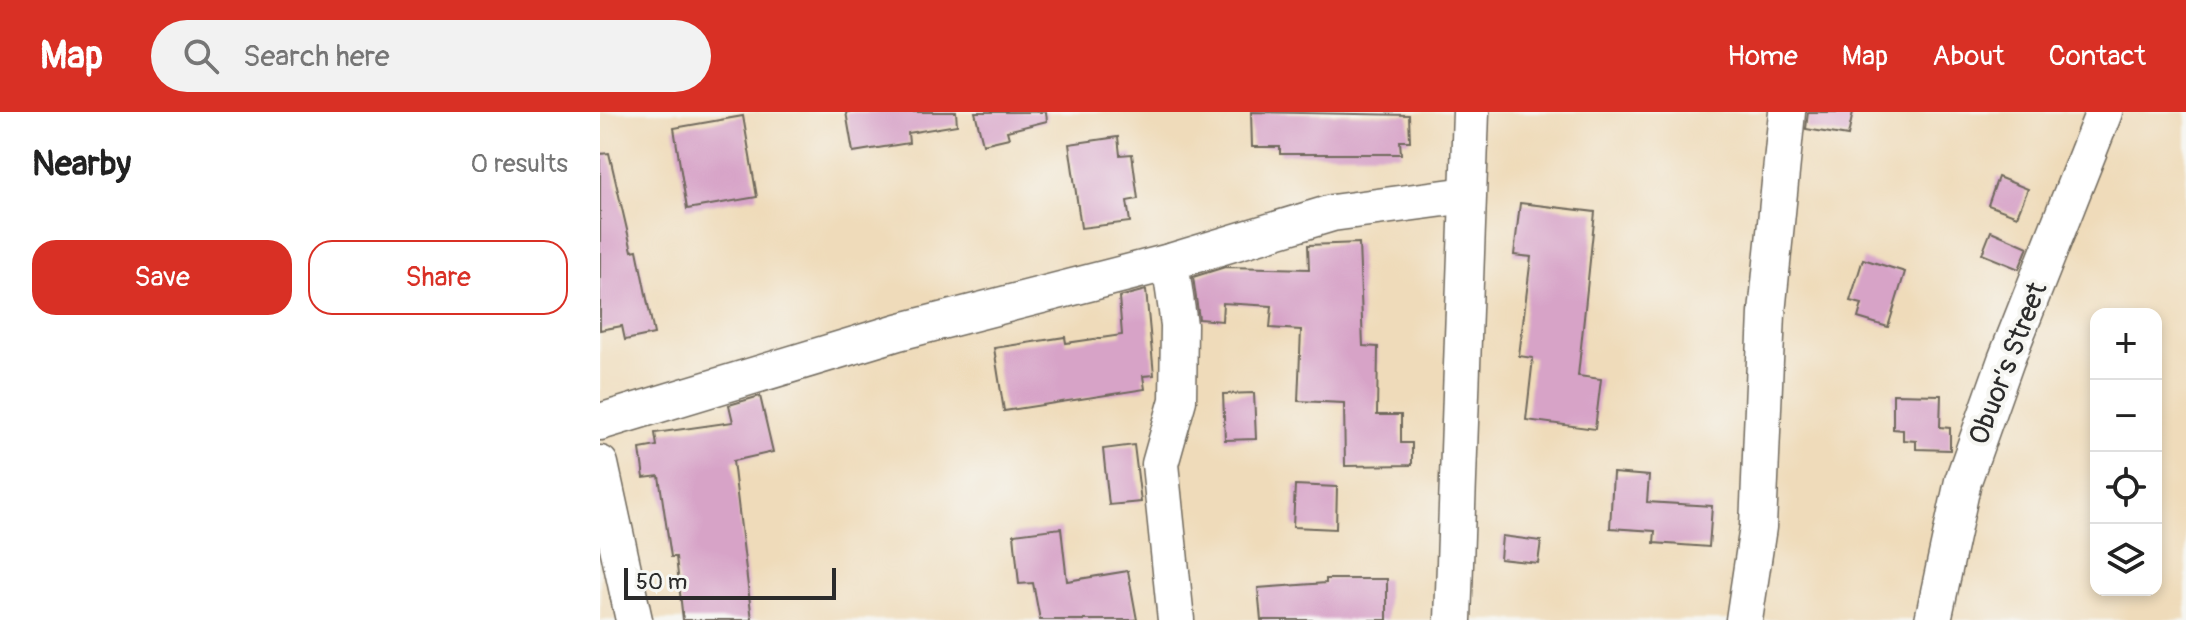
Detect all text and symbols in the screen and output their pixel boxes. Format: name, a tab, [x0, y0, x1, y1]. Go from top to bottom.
search box	[151, 20, 711, 92]
text: Map	[40, 32, 103, 80]
icon: search	[179, 34, 223, 78]
text: Search here	[243, 38, 390, 75]
text: Home	[1727, 39, 1798, 74]
text: Map	[1842, 39, 1888, 74]
text: About	[1932, 39, 2005, 74]
text: Contact	[2049, 39, 2146, 74]
text: Nearby	[32, 143, 131, 186]
text: 0 results	[471, 148, 568, 180]
button: Save	[32, 240, 292, 315]
button: Share	[308, 240, 568, 315]
street label: Obuor’s Street	[1961, 277, 2056, 450]
map controls	[2090, 308, 2162, 596]
button: +	[2090, 308, 2162, 380]
button: −	[2090, 380, 2162, 452]
button: locate	[2090, 452, 2162, 524]
button: layers	[2090, 524, 2162, 596]
scale bar	[624, 564, 836, 600]
text: 50 m	[636, 568, 687, 596]

